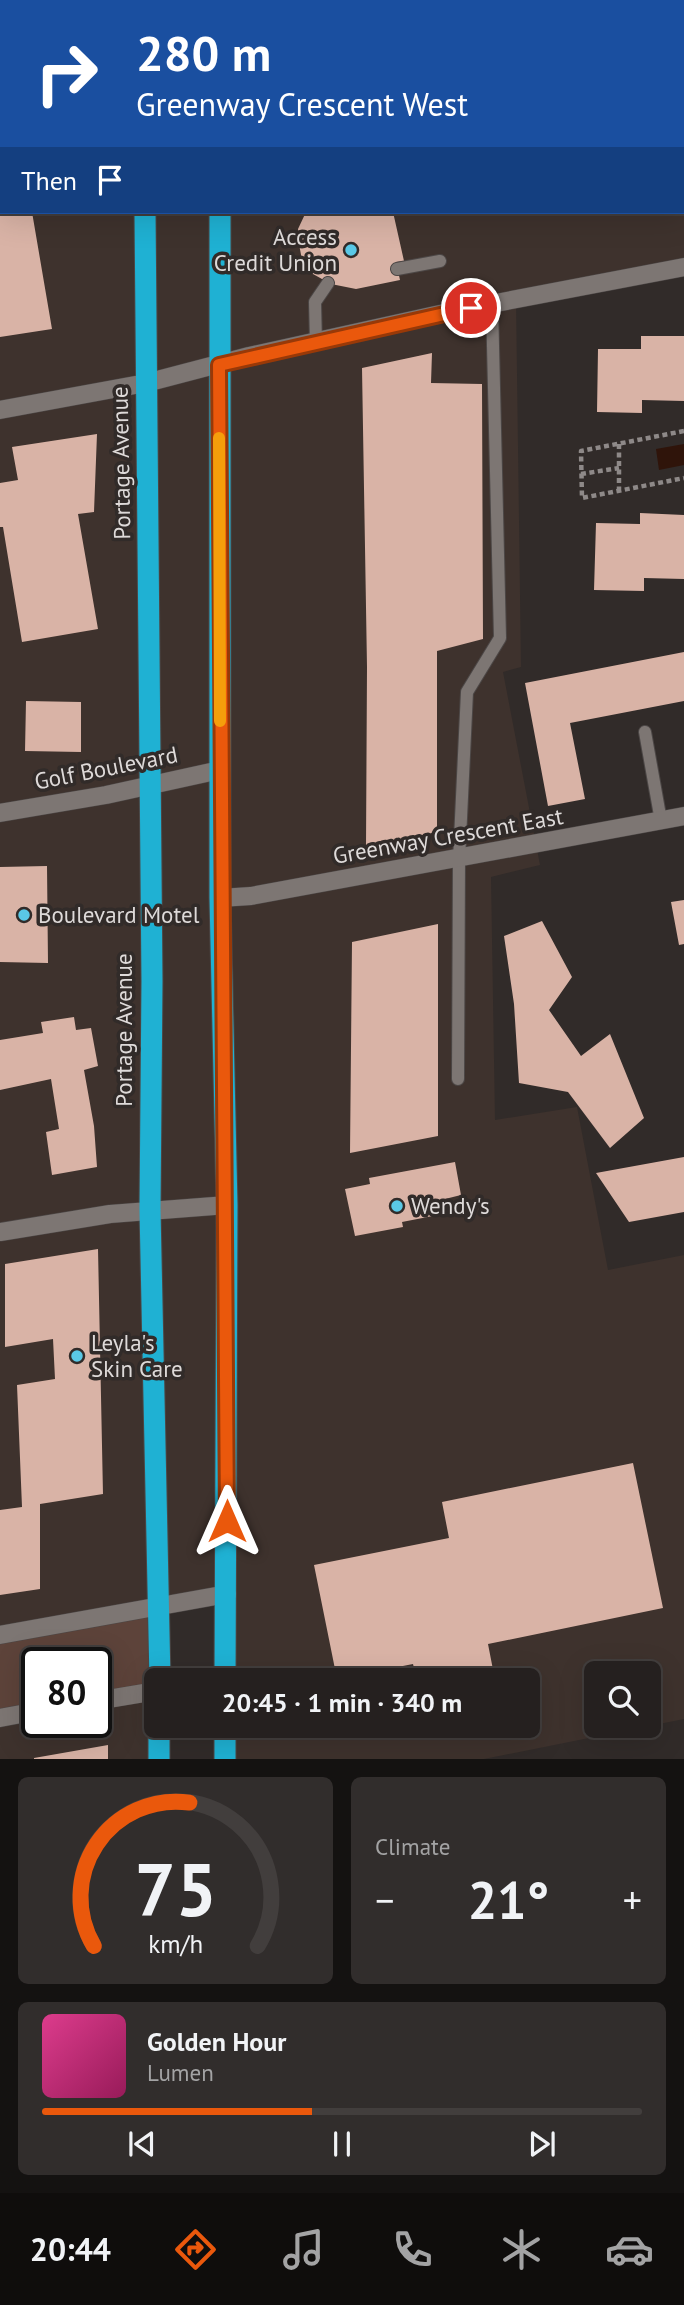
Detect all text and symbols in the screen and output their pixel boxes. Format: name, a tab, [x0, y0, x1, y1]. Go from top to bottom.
text: 280 m	[136, 21, 271, 85]
icon: right	[21, 28, 112, 119]
text: Greenway Crescent West	[136, 83, 468, 125]
icon: arrive	[91, 161, 129, 199]
text: Then	[21, 164, 77, 197]
place label: Access Credit Union	[214, 222, 337, 277]
marker: Access Credit Union	[343, 242, 359, 258]
pin	[441, 278, 501, 338]
icon: arrive	[452, 289, 490, 327]
street label: Portage Avenue	[105, 386, 136, 540]
street label: Golf Boulevard	[32, 739, 180, 796]
street label: Greenway Crescent East	[331, 801, 565, 870]
place label: Boulevard Motel	[38, 900, 200, 929]
marker: Boulevard Motel	[16, 907, 32, 923]
street label: Portage Avenue	[109, 953, 138, 1107]
place label: Wendy's	[411, 1191, 490, 1220]
marker: Wendy's	[389, 1198, 405, 1214]
place label: Leyla's Skin Care	[91, 1328, 183, 1383]
marker: Leyla's Skin Care	[69, 1348, 85, 1364]
position arrow	[190, 1484, 264, 1558]
speed limit sign: 80	[21, 1647, 112, 1738]
map controls	[584, 1661, 661, 1738]
button: search	[584, 1661, 661, 1738]
text: 20:45 · 1 min · 340 m	[222, 1686, 462, 1719]
text: Climate	[375, 1832, 450, 1861]
text: 75	[134, 1843, 217, 1937]
text: 21°	[468, 1866, 549, 1933]
text: −	[375, 1875, 394, 1924]
text: +	[623, 1875, 642, 1924]
text: km/h	[148, 1928, 203, 1960]
text: Golden Hour	[147, 2025, 286, 2058]
text: Lumen	[147, 2058, 214, 2087]
icon: previous	[123, 2125, 161, 2163]
icon: pause	[323, 2125, 361, 2163]
icon: next	[523, 2125, 561, 2163]
icon: directions	[171, 2225, 220, 2274]
icon: music	[279, 2225, 328, 2274]
icon: phone	[388, 2225, 437, 2274]
icon: climate	[497, 2225, 546, 2274]
icon: car	[605, 2225, 654, 2274]
text: 20:44	[30, 2228, 111, 2270]

